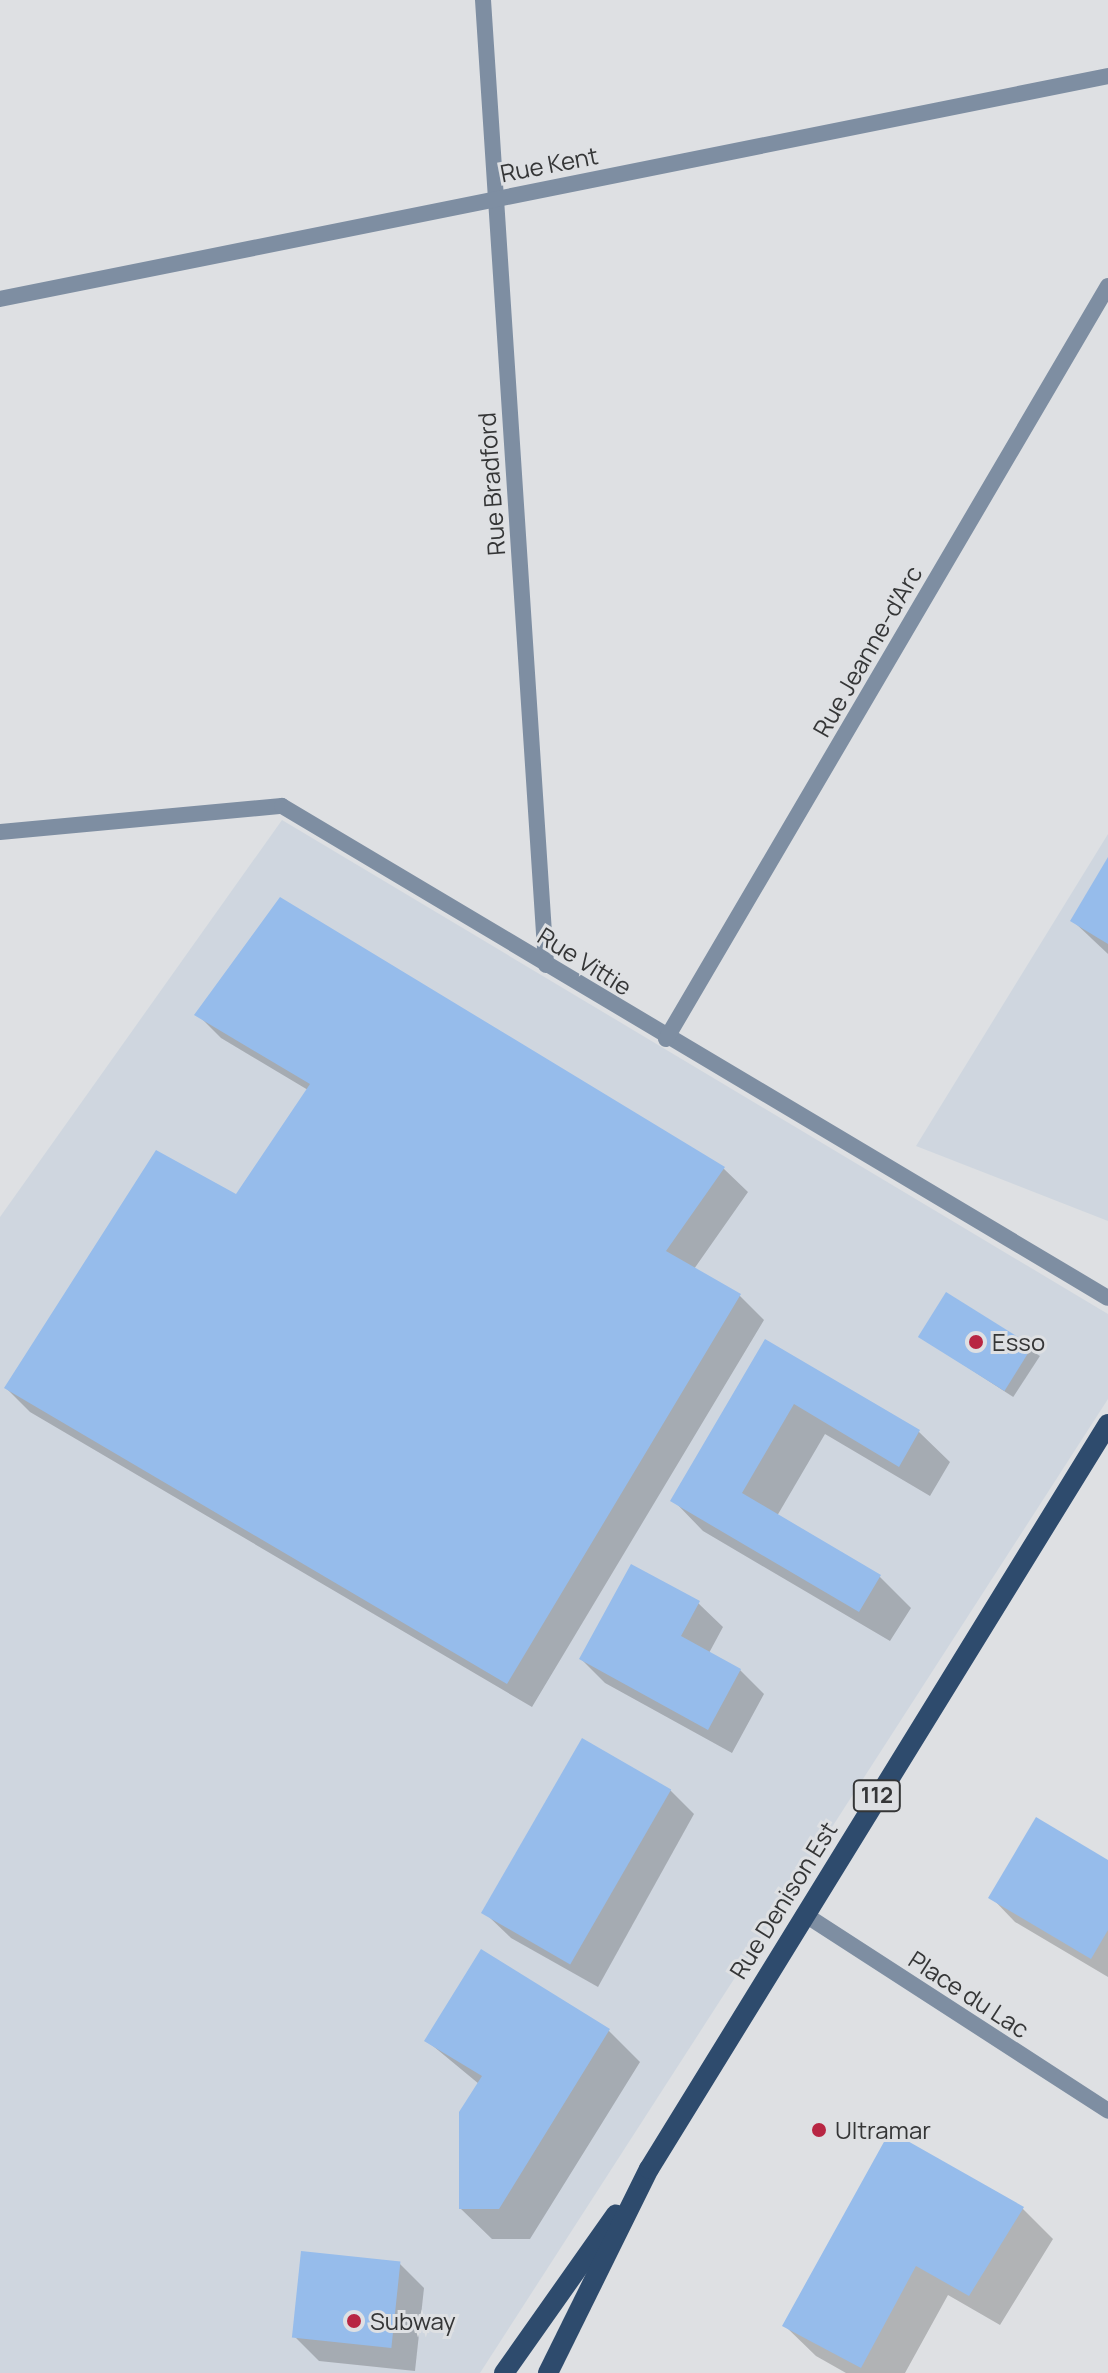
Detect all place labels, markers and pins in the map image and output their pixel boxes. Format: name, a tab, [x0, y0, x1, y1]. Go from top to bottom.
place label: Esso	[992, 1328, 1045, 1356]
marker: Esso	[967, 1333, 985, 1351]
place label: Ultramar	[835, 2116, 931, 2144]
marker: Ultramar	[810, 2121, 828, 2139]
place label: Subway	[370, 2307, 456, 2335]
marker: Subway	[345, 2312, 363, 2330]

